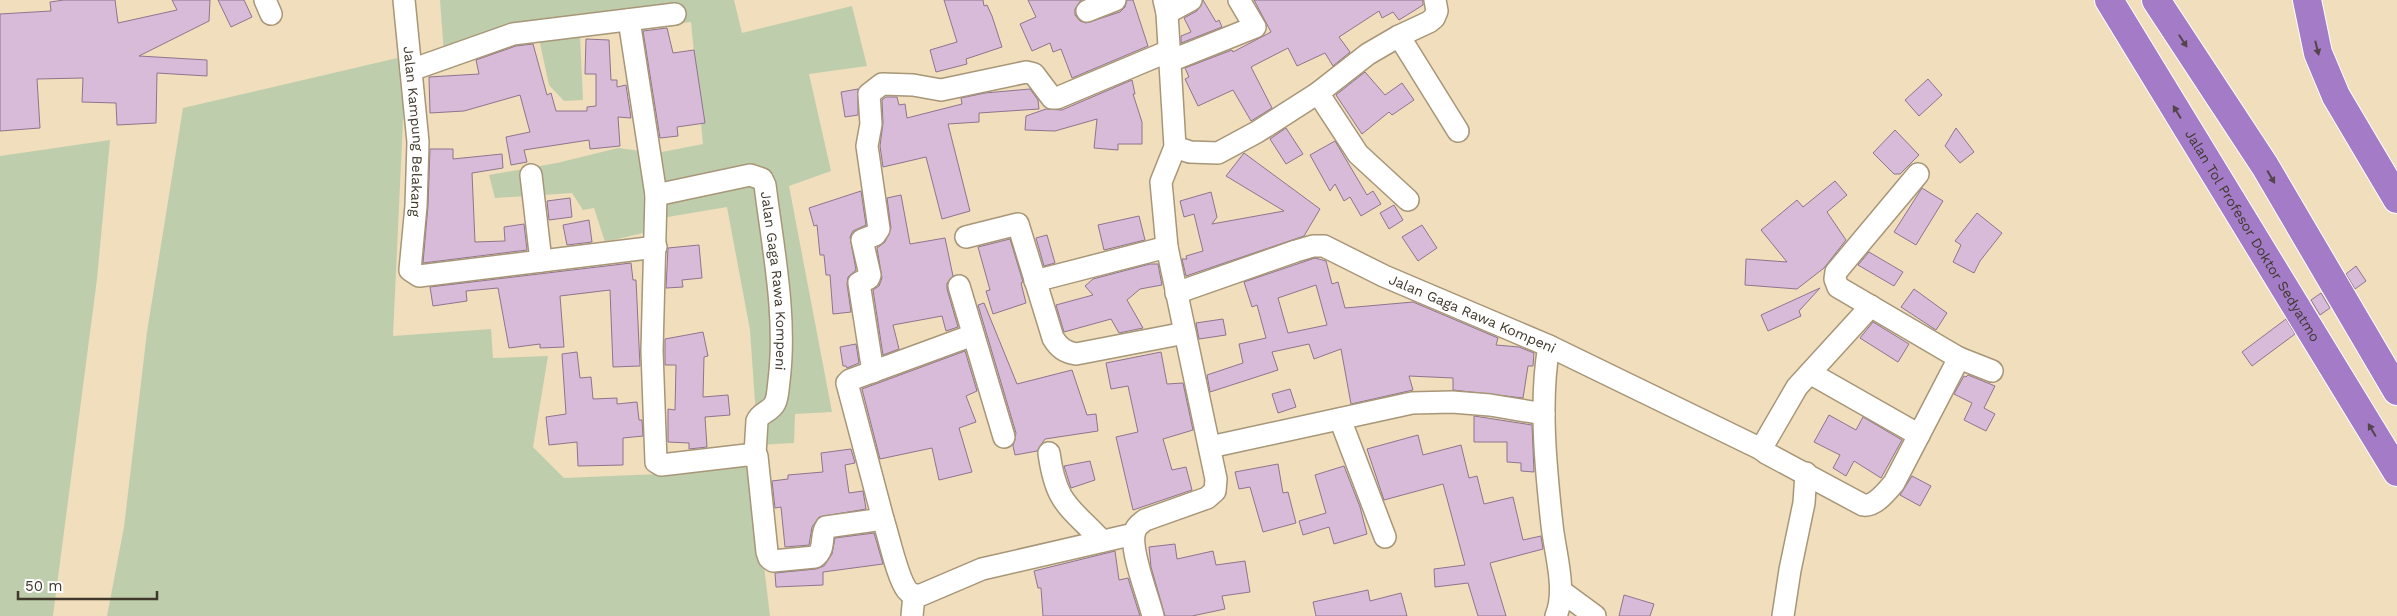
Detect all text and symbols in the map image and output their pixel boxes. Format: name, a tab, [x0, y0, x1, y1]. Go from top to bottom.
one-way arrow	[2178, 34, 2188, 47]
one-way arrow	[2314, 40, 2322, 55]
street label: Jalan Kampung Belakang	[401, 45, 426, 218]
one-way arrow	[2173, 106, 2182, 119]
street label: Jalan Tol Profesor Doktor Sedyatmo	[2182, 127, 2324, 345]
one-way arrow	[2267, 171, 2276, 184]
street label: Jalan Gaga Rawa Kompeni	[758, 190, 789, 371]
street label: Jalan Gaga Rawa Kompeni	[1386, 271, 1559, 356]
one-way arrow	[2367, 423, 2376, 437]
scale bar	[18, 568, 156, 600]
text: 50 m	[25, 577, 62, 595]

